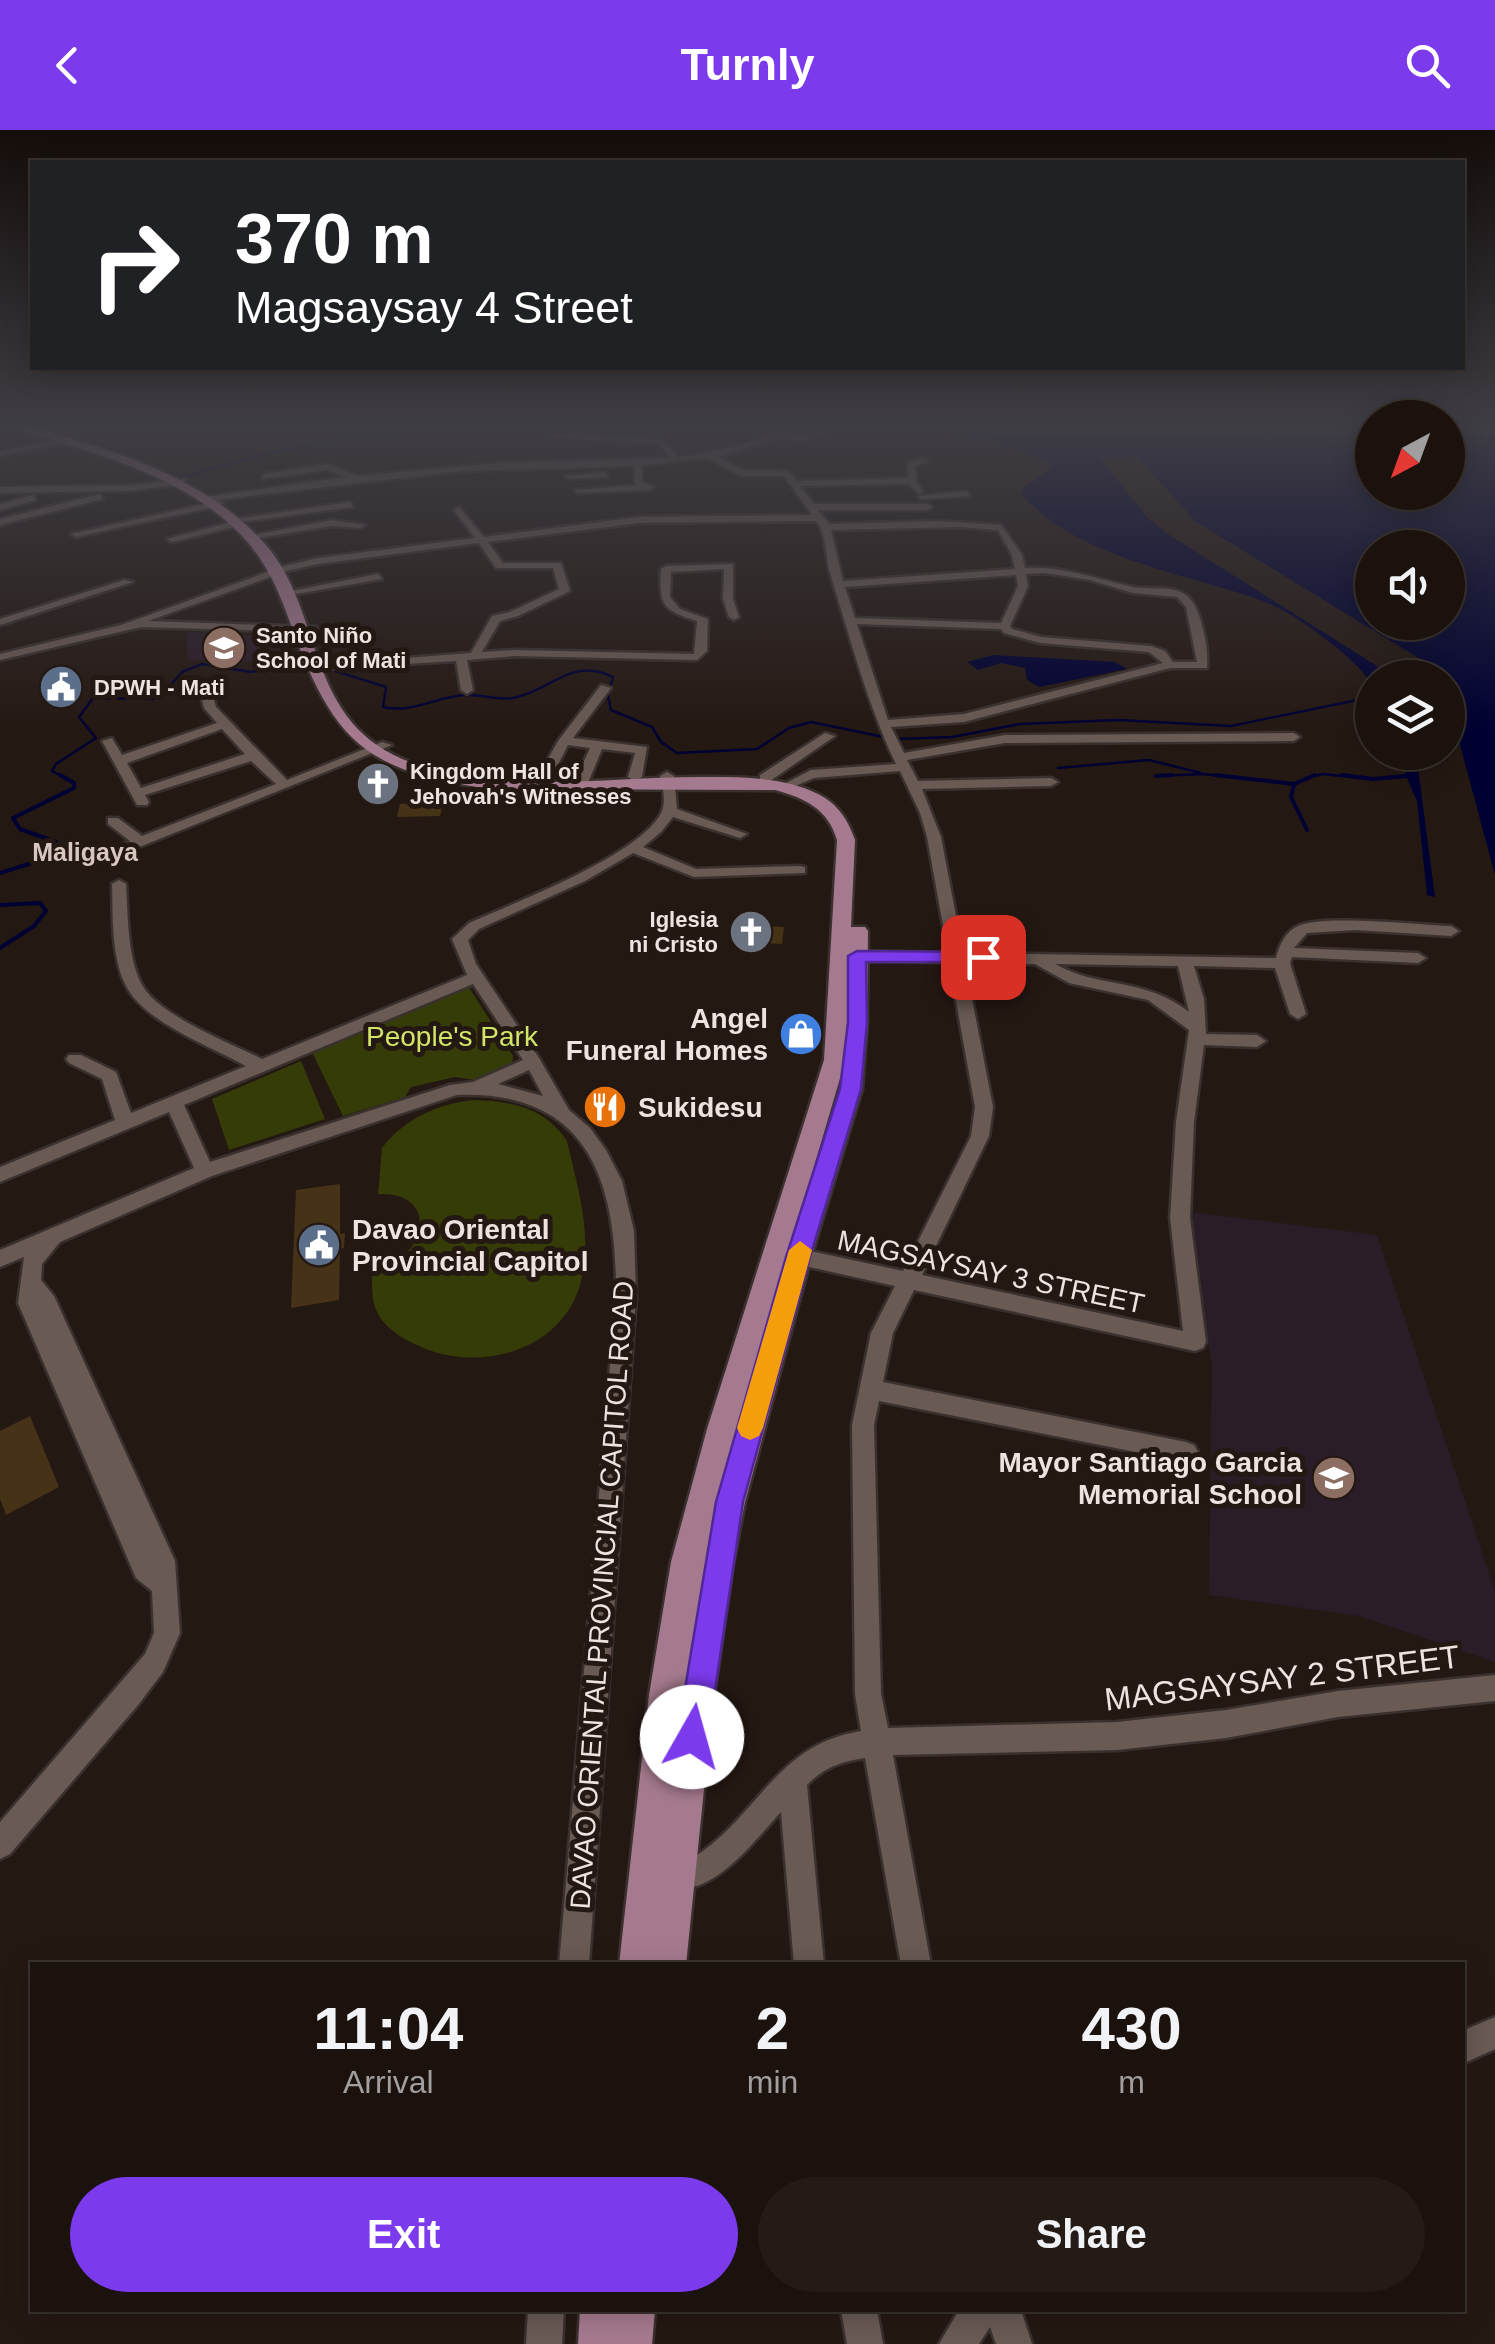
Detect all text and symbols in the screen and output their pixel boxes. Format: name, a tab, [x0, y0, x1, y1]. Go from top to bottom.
icon: back	[40, 38, 95, 93]
icon: search	[1400, 38, 1455, 93]
text: Turnly	[680, 39, 815, 90]
icon: right	[70, 200, 200, 330]
text: 370 m	[235, 200, 433, 278]
text: Magsaysay 4 Street	[235, 282, 633, 333]
north arrow	[1355, 400, 1465, 510]
map controls	[1355, 400, 1465, 770]
button: sound	[1355, 530, 1465, 640]
place label: Santo Niño School of Mati	[256, 623, 406, 673]
school or university icon: Santo Niño School of Mati	[201, 625, 247, 671]
button: layers	[1355, 660, 1465, 770]
public building icon: DPWH - Mati	[38, 664, 84, 710]
place label: DPWH - Mati	[94, 675, 225, 700]
place label: Kingdom Hall of Jehovah's Witnesses	[410, 759, 631, 809]
church icon: Kingdom Hall of Jehovah's Witnesses	[355, 761, 401, 807]
district label: Maligaya	[32, 838, 139, 866]
place label: Iglesia ni Cristo	[629, 907, 719, 957]
church icon: Iglesia ni Cristo	[728, 909, 774, 955]
pin	[941, 915, 1026, 1000]
icon: arrive	[956, 930, 1011, 985]
place label: Angel Funeral Homes	[566, 1003, 768, 1066]
shop icon: Angel Funeral Homes	[778, 1011, 824, 1057]
park label: People's Park	[366, 1021, 539, 1052]
restaurant icon: Sukidesu	[582, 1084, 628, 1130]
place label: Sukidesu	[638, 1092, 762, 1123]
place label: Davao Oriental Provincial Capitol	[352, 1214, 589, 1277]
public building icon: Davao Oriental Provincial Capitol	[296, 1222, 342, 1268]
street label: MAGSAYSAY 3 STREET	[835, 1224, 1147, 1320]
street label: DAVAO ORIENTAL PROVINCIAL CAPITOL ROAD	[565, 1280, 639, 1910]
place label: Mayor Santiago Garcia Memorial School	[999, 1447, 1302, 1510]
school or university icon: Mayor Santiago Garcia Memorial School	[1311, 1455, 1357, 1501]
street label: MAGSAYSAY 2 STREET	[1102, 1638, 1462, 1718]
position arrow	[640, 1685, 744, 1789]
text: 11:04	[313, 1995, 463, 2062]
text: 2	[756, 1995, 789, 2062]
text: 430	[1082, 1995, 1182, 2062]
text: Arrival	[343, 2064, 434, 2100]
text: min	[747, 2064, 798, 2100]
text: m	[1118, 2064, 1145, 2100]
button: Exit	[70, 2177, 738, 2292]
button: Share	[758, 2177, 1425, 2292]

